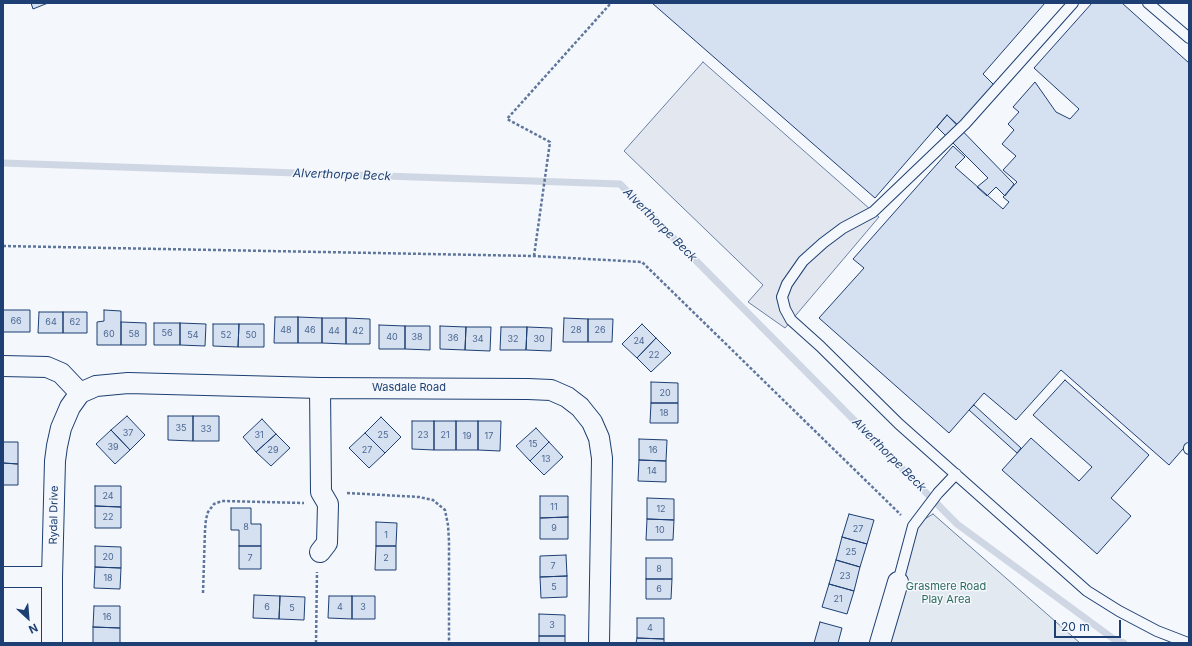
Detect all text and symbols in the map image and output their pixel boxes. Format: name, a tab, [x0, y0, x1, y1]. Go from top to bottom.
water label: Alverthorpe Beck	[293, 166, 391, 184]
water label: Alverthorpe Beck	[620, 185, 700, 265]
house number: 66	[10, 316, 22, 326]
house number: 64	[45, 317, 57, 327]
house number: 62	[69, 317, 81, 327]
house number: 48	[280, 325, 292, 335]
house number: 46	[304, 325, 316, 335]
house number: 28	[570, 325, 582, 335]
house number: 26	[594, 325, 606, 335]
house number: 44	[328, 326, 340, 336]
house number: 42	[352, 326, 364, 336]
house number: 56	[161, 328, 173, 338]
house number: 60	[103, 329, 115, 339]
house number: 58	[128, 329, 140, 339]
house number: 54	[187, 330, 199, 340]
house number: 52	[221, 330, 231, 340]
house number: 50	[245, 330, 257, 340]
house number: 40	[386, 332, 398, 342]
house number: 38	[411, 332, 423, 342]
house number: 36	[447, 333, 459, 343]
house number: 34	[472, 334, 484, 344]
house number: 32	[507, 334, 519, 344]
house number: 30	[533, 334, 545, 344]
house number: 24	[633, 336, 645, 346]
house number: 22	[649, 350, 659, 360]
street label: Wasdale Road	[372, 381, 446, 395]
house number: 20	[659, 388, 671, 398]
house number: 18	[659, 408, 669, 418]
water label: Alverthorpe Beck	[849, 415, 929, 495]
house number: 35	[175, 423, 187, 433]
house number: 33	[200, 424, 212, 434]
house number: 37	[123, 428, 133, 438]
house number: 31	[254, 430, 264, 440]
house number: 25	[378, 430, 388, 440]
house number: 23	[417, 430, 429, 440]
house number: 21	[440, 430, 450, 440]
house number: 19	[462, 431, 472, 441]
house number: 17	[485, 431, 493, 441]
house number: 15	[528, 439, 538, 449]
house number: 39	[107, 442, 119, 452]
house number: 29	[267, 445, 279, 455]
house number: 27	[362, 445, 372, 455]
house number: 16	[648, 445, 658, 455]
house number: 13	[541, 454, 551, 464]
house number: 14	[647, 466, 657, 476]
street label: Rydal Drive	[47, 485, 61, 545]
house number: 24	[102, 491, 114, 501]
house number: 11	[550, 502, 558, 512]
house number: 12	[656, 504, 666, 514]
house number: 22	[103, 512, 113, 522]
house number: 8	[243, 522, 249, 532]
house number: 9	[551, 523, 557, 533]
house number: 27	[853, 524, 863, 534]
house number: 10	[655, 525, 665, 535]
house number: 1	[384, 530, 388, 540]
house number: 25	[846, 547, 856, 557]
house number: 20	[102, 552, 114, 562]
house number: 7	[247, 553, 253, 563]
house number: 2	[383, 553, 389, 563]
house number: 7	[550, 561, 556, 571]
house number: 8	[656, 564, 662, 574]
house number: 23	[839, 571, 851, 581]
house number: 18	[103, 573, 113, 583]
park label: Grasmere Road Play Area	[906, 580, 986, 606]
house number: 5	[551, 582, 557, 592]
house number: 6	[656, 584, 662, 594]
house number: 21	[833, 594, 843, 604]
north arrow	[8, 598, 48, 638]
house number: 6	[264, 602, 270, 612]
house number: 4	[337, 602, 343, 612]
house number: 3	[360, 602, 366, 612]
house number: 5	[289, 603, 295, 613]
house number: 16	[102, 612, 112, 622]
scale bar	[1056, 612, 1123, 638]
text: 20 m	[1061, 619, 1090, 634]
house number: 3	[549, 620, 555, 630]
text: N	[26, 621, 40, 637]
house number: 4	[647, 623, 653, 633]

